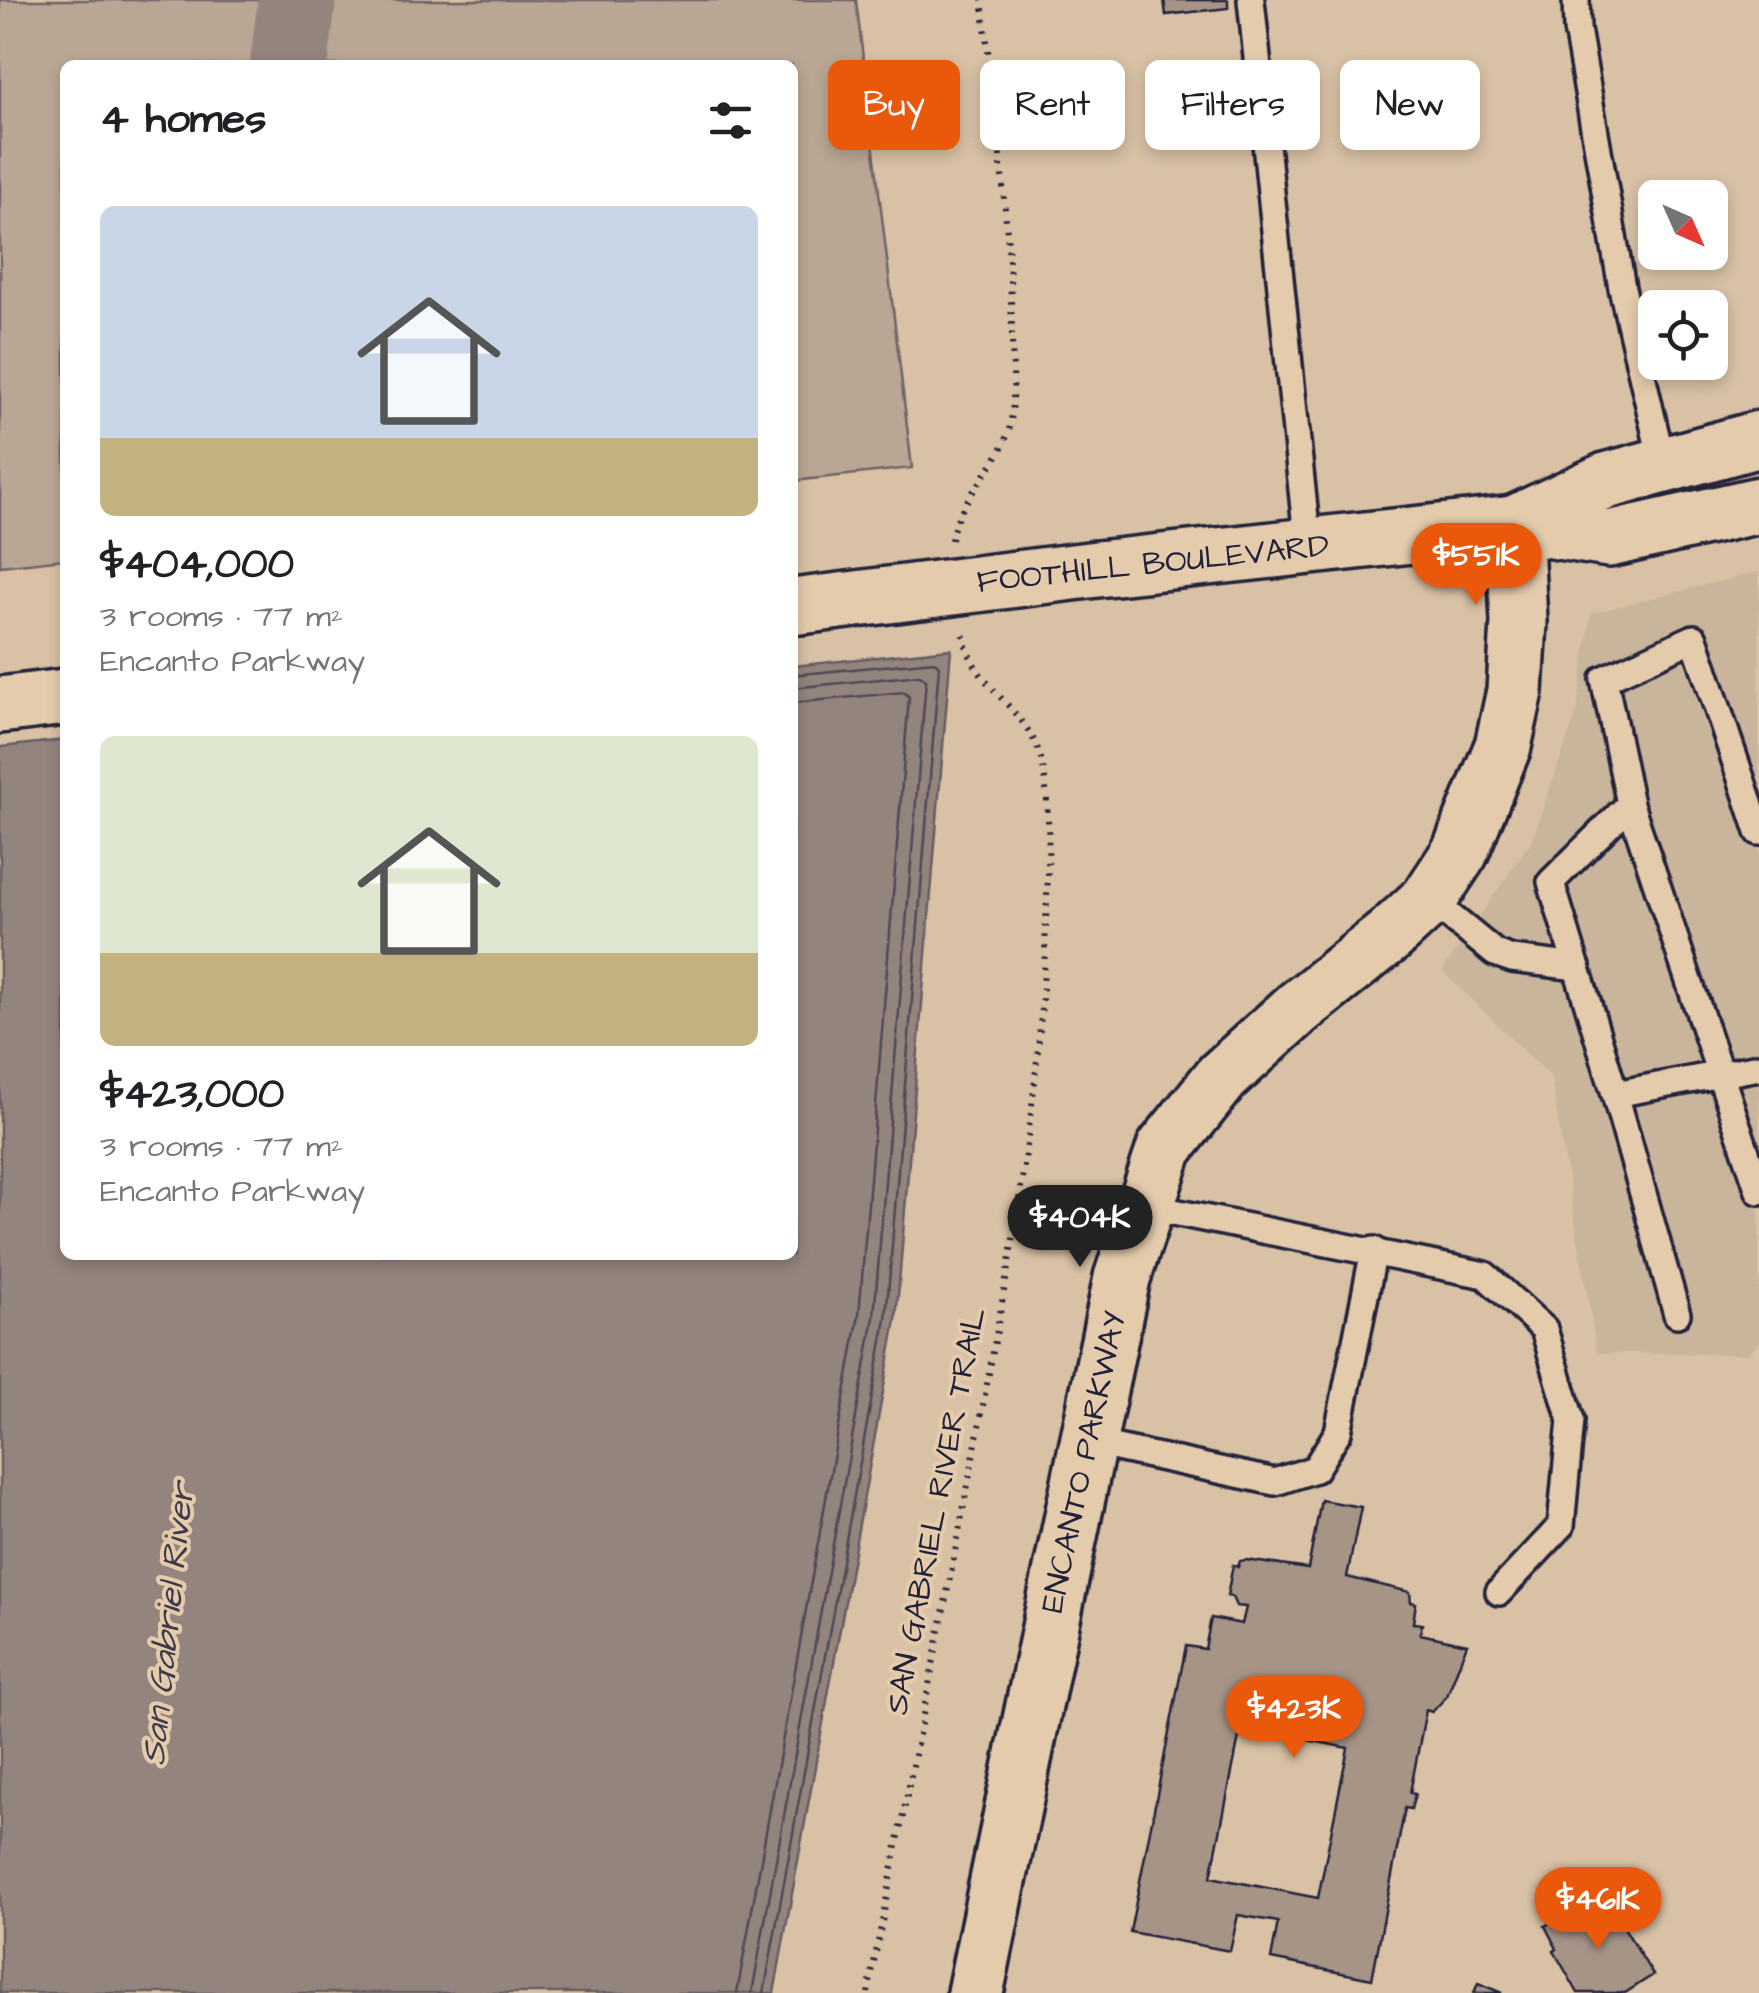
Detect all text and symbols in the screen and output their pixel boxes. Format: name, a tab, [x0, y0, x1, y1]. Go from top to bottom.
chip: Buy	[828, 60, 960, 150]
chip: Rent	[980, 60, 1125, 150]
chip: Filters	[1145, 60, 1320, 150]
chip: New	[1340, 60, 1480, 150]
text: 4 homes	[100, 91, 266, 149]
icon: filters	[703, 93, 758, 148]
north arrow	[1638, 180, 1728, 270]
map controls	[1638, 180, 1728, 380]
icon: home	[339, 271, 519, 451]
button: locate	[1638, 290, 1728, 380]
street label: FOOTHILL BOULEVARD	[975, 523, 1331, 605]
pin: $551K	[1406, 523, 1546, 608]
text: $551K	[1433, 533, 1519, 578]
text: $404,000	[100, 536, 294, 594]
text: 3 rooms · 77 m²	[100, 594, 343, 639]
text: Encanto Parkway	[100, 639, 365, 684]
icon: home	[339, 801, 519, 981]
text: $423,000	[100, 1066, 284, 1124]
text: 3 rooms · 77 m²	[100, 1124, 343, 1169]
text: Encanto Parkway	[100, 1169, 365, 1214]
pin: $404K	[1010, 1185, 1150, 1270]
text: $404K	[1030, 1195, 1130, 1240]
street label: SAN GABRIEL RIVER TRAIL	[874, 1304, 998, 1718]
street label: ENCANTO PARKWAY	[1030, 1307, 1138, 1617]
water label: San Gabriel River	[129, 1477, 208, 1767]
pin: $423K	[1224, 1676, 1364, 1761]
text: $423K	[1247, 1686, 1341, 1731]
pin: $461K	[1528, 1867, 1668, 1952]
text: $461K	[1556, 1877, 1640, 1922]

